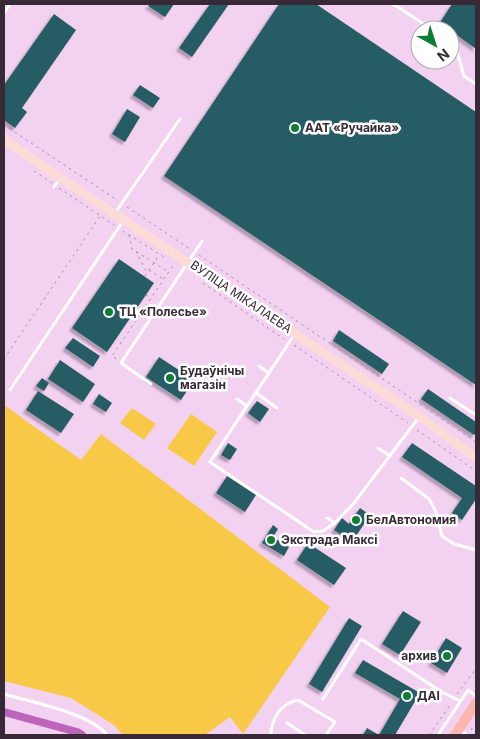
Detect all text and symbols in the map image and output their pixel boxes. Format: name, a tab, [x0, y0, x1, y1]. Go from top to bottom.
north arrow	[410, 20, 460, 70]
text: N	[434, 46, 453, 65]
place label: ААТ «Ручайка»	[305, 120, 399, 135]
marker: ААТ «Ручайка»	[289, 122, 301, 134]
street label: ВУЛІЦА МІКАЛАЕВА	[188, 257, 295, 336]
place label: ТЦ «Полесье»	[119, 304, 207, 319]
marker: ТЦ «Полесье»	[103, 306, 115, 318]
place label: Будаўнічы магазін	[180, 363, 244, 392]
marker: Будаўнічы магазін	[164, 372, 176, 384]
place label: БелАвтономия	[366, 512, 456, 527]
marker: БелАвтономия	[350, 514, 362, 526]
place label: Экстрада Максі	[281, 532, 378, 547]
marker: Экстрада Максі	[265, 534, 277, 546]
place label: архив	[401, 648, 437, 663]
marker: архив	[441, 650, 453, 662]
place label: ДАІ	[417, 688, 440, 703]
marker: ДАІ	[401, 690, 413, 702]

